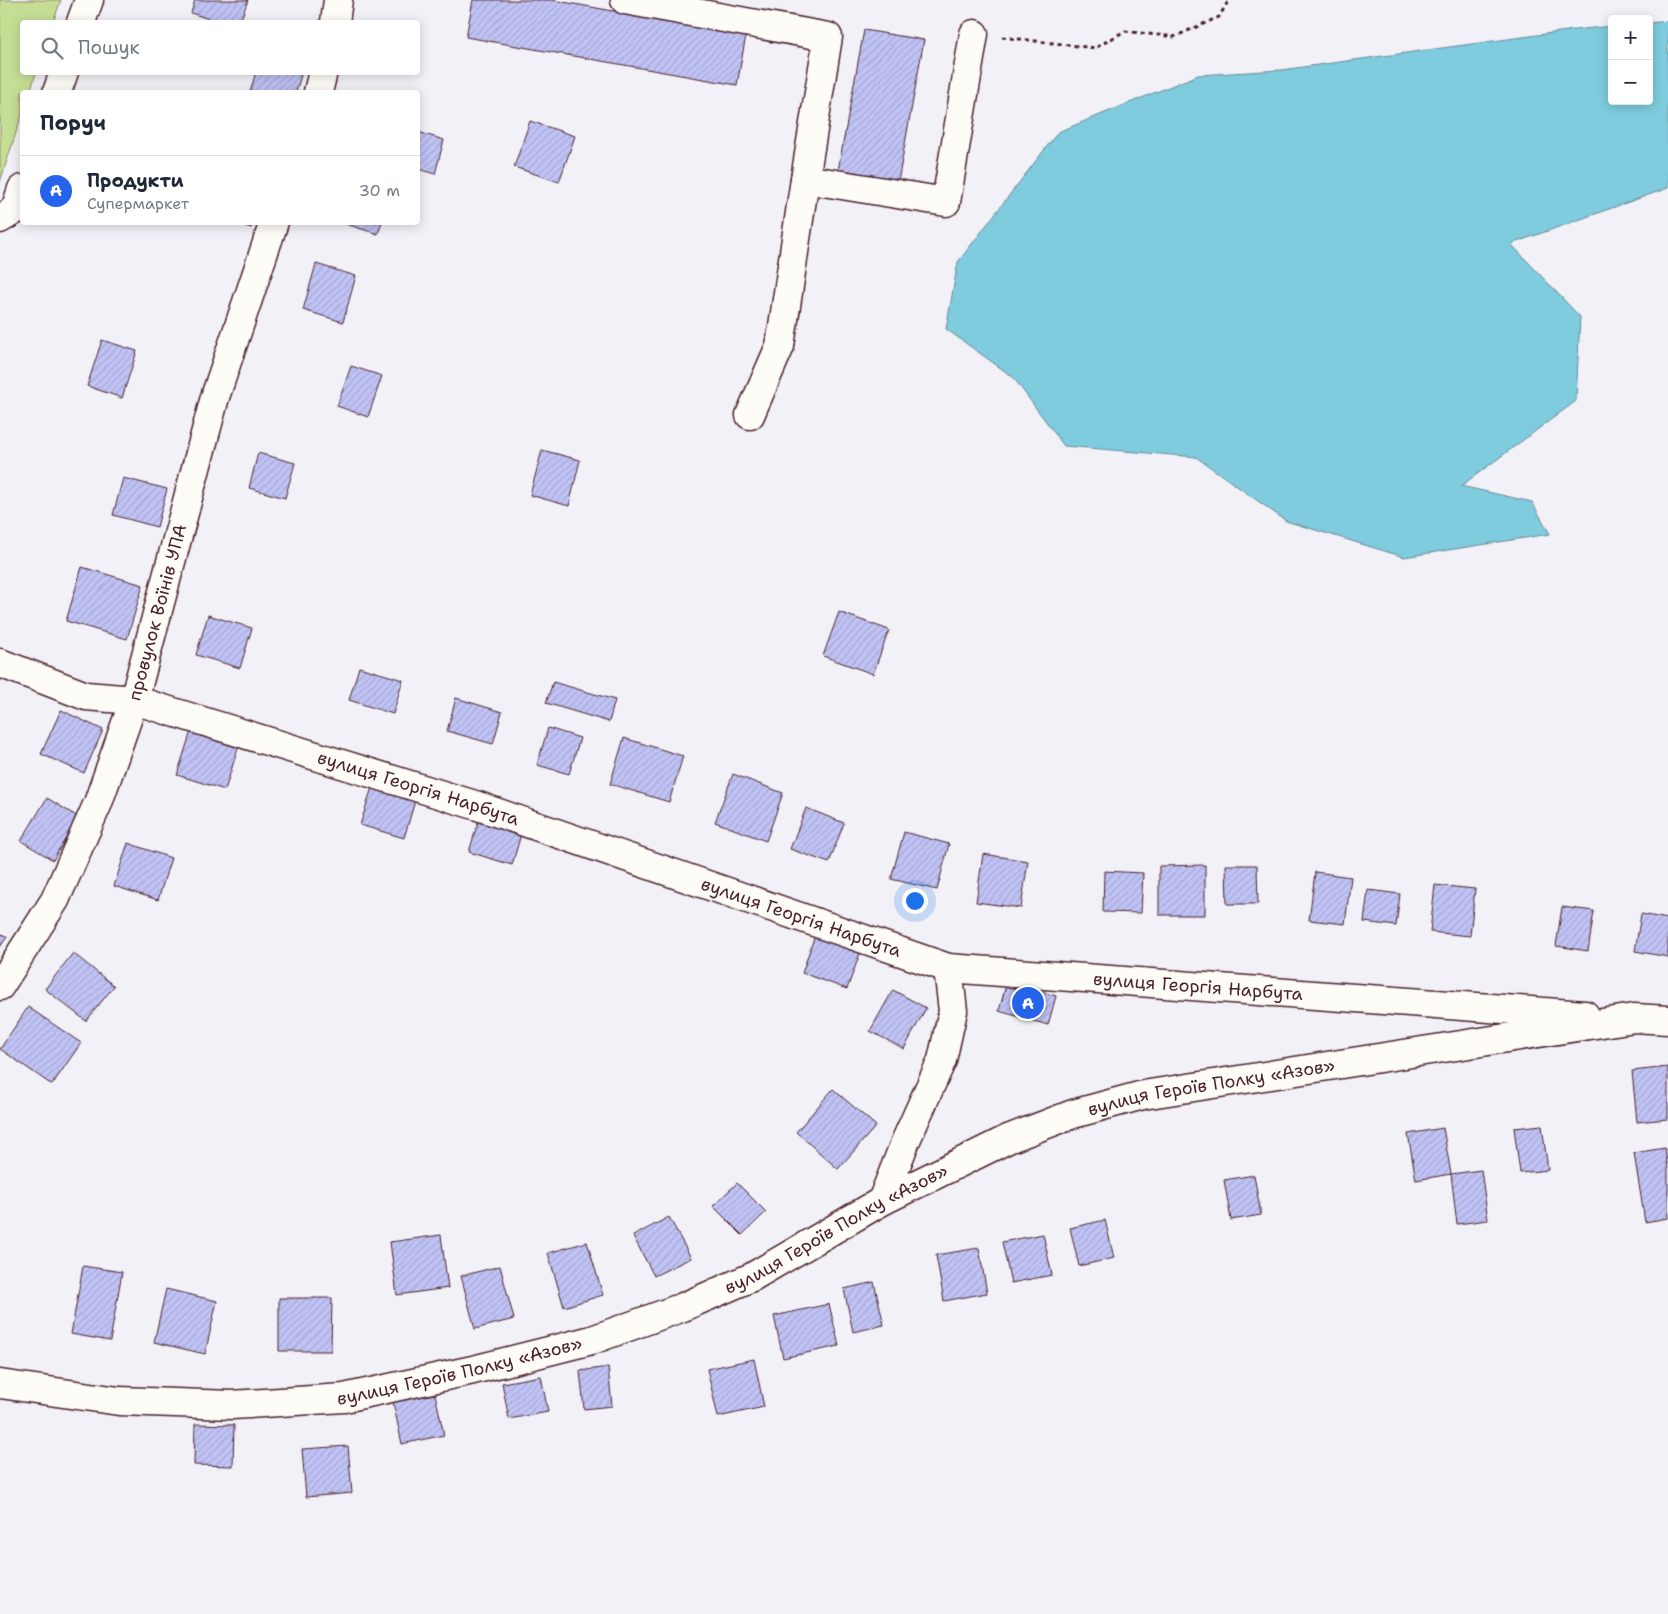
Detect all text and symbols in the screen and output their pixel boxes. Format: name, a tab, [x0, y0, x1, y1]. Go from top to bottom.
map controls	[1608, 15, 1653, 105]
button: +	[1608, 15, 1653, 60]
search box	[20, 20, 420, 75]
icon: search	[38, 34, 66, 62]
text: Пошук	[78, 35, 140, 60]
button: −	[1608, 60, 1653, 105]
text: Поруч	[40, 109, 106, 137]
text: Продукти	[87, 168, 184, 193]
text: A	[50, 180, 62, 201]
text: 30 m	[359, 180, 400, 201]
text: Супермаркет	[87, 193, 189, 214]
street label: провулок Воїнів УПА	[122, 522, 192, 703]
street label: вулиця Георгія Нарбута	[315, 745, 522, 831]
street label: вулиця Георгія Нарбута	[698, 872, 904, 963]
your location	[902, 888, 928, 914]
street label: вулиця Георгія Нарбута	[1092, 967, 1304, 1006]
pin: A	[1012, 984, 1044, 1022]
street label: вулиця Героїв Полку «Азов»	[1085, 1053, 1336, 1121]
street label: вулиця Героїв Полку «Азов»	[721, 1159, 952, 1299]
street label: вулиця Героїв Полку «Азов»	[336, 1331, 584, 1410]

